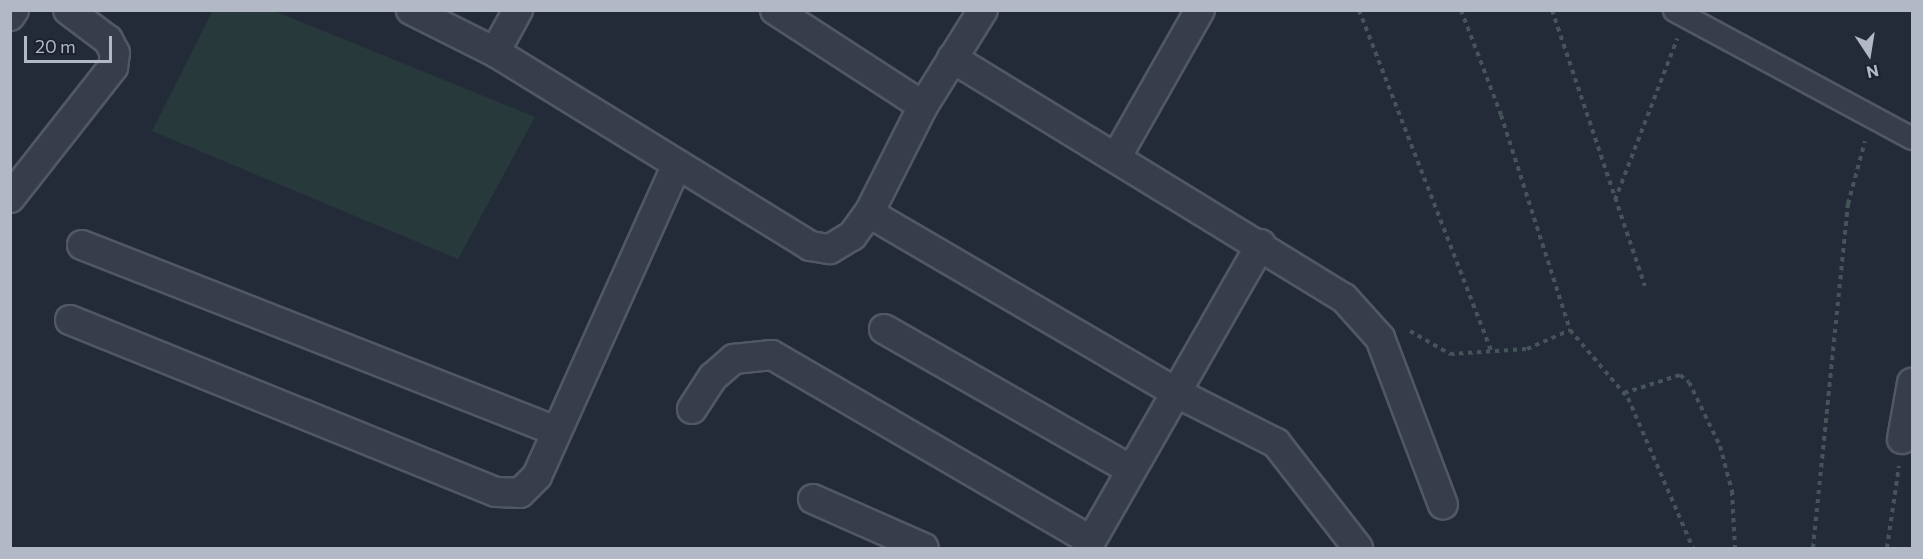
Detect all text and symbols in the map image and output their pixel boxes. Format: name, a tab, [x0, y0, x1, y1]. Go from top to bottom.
scale bar	[27, 24, 116, 62]
north arrow	[1839, 24, 1899, 84]
text: 20 m	[35, 35, 76, 57]
text: N	[1865, 62, 1881, 83]

